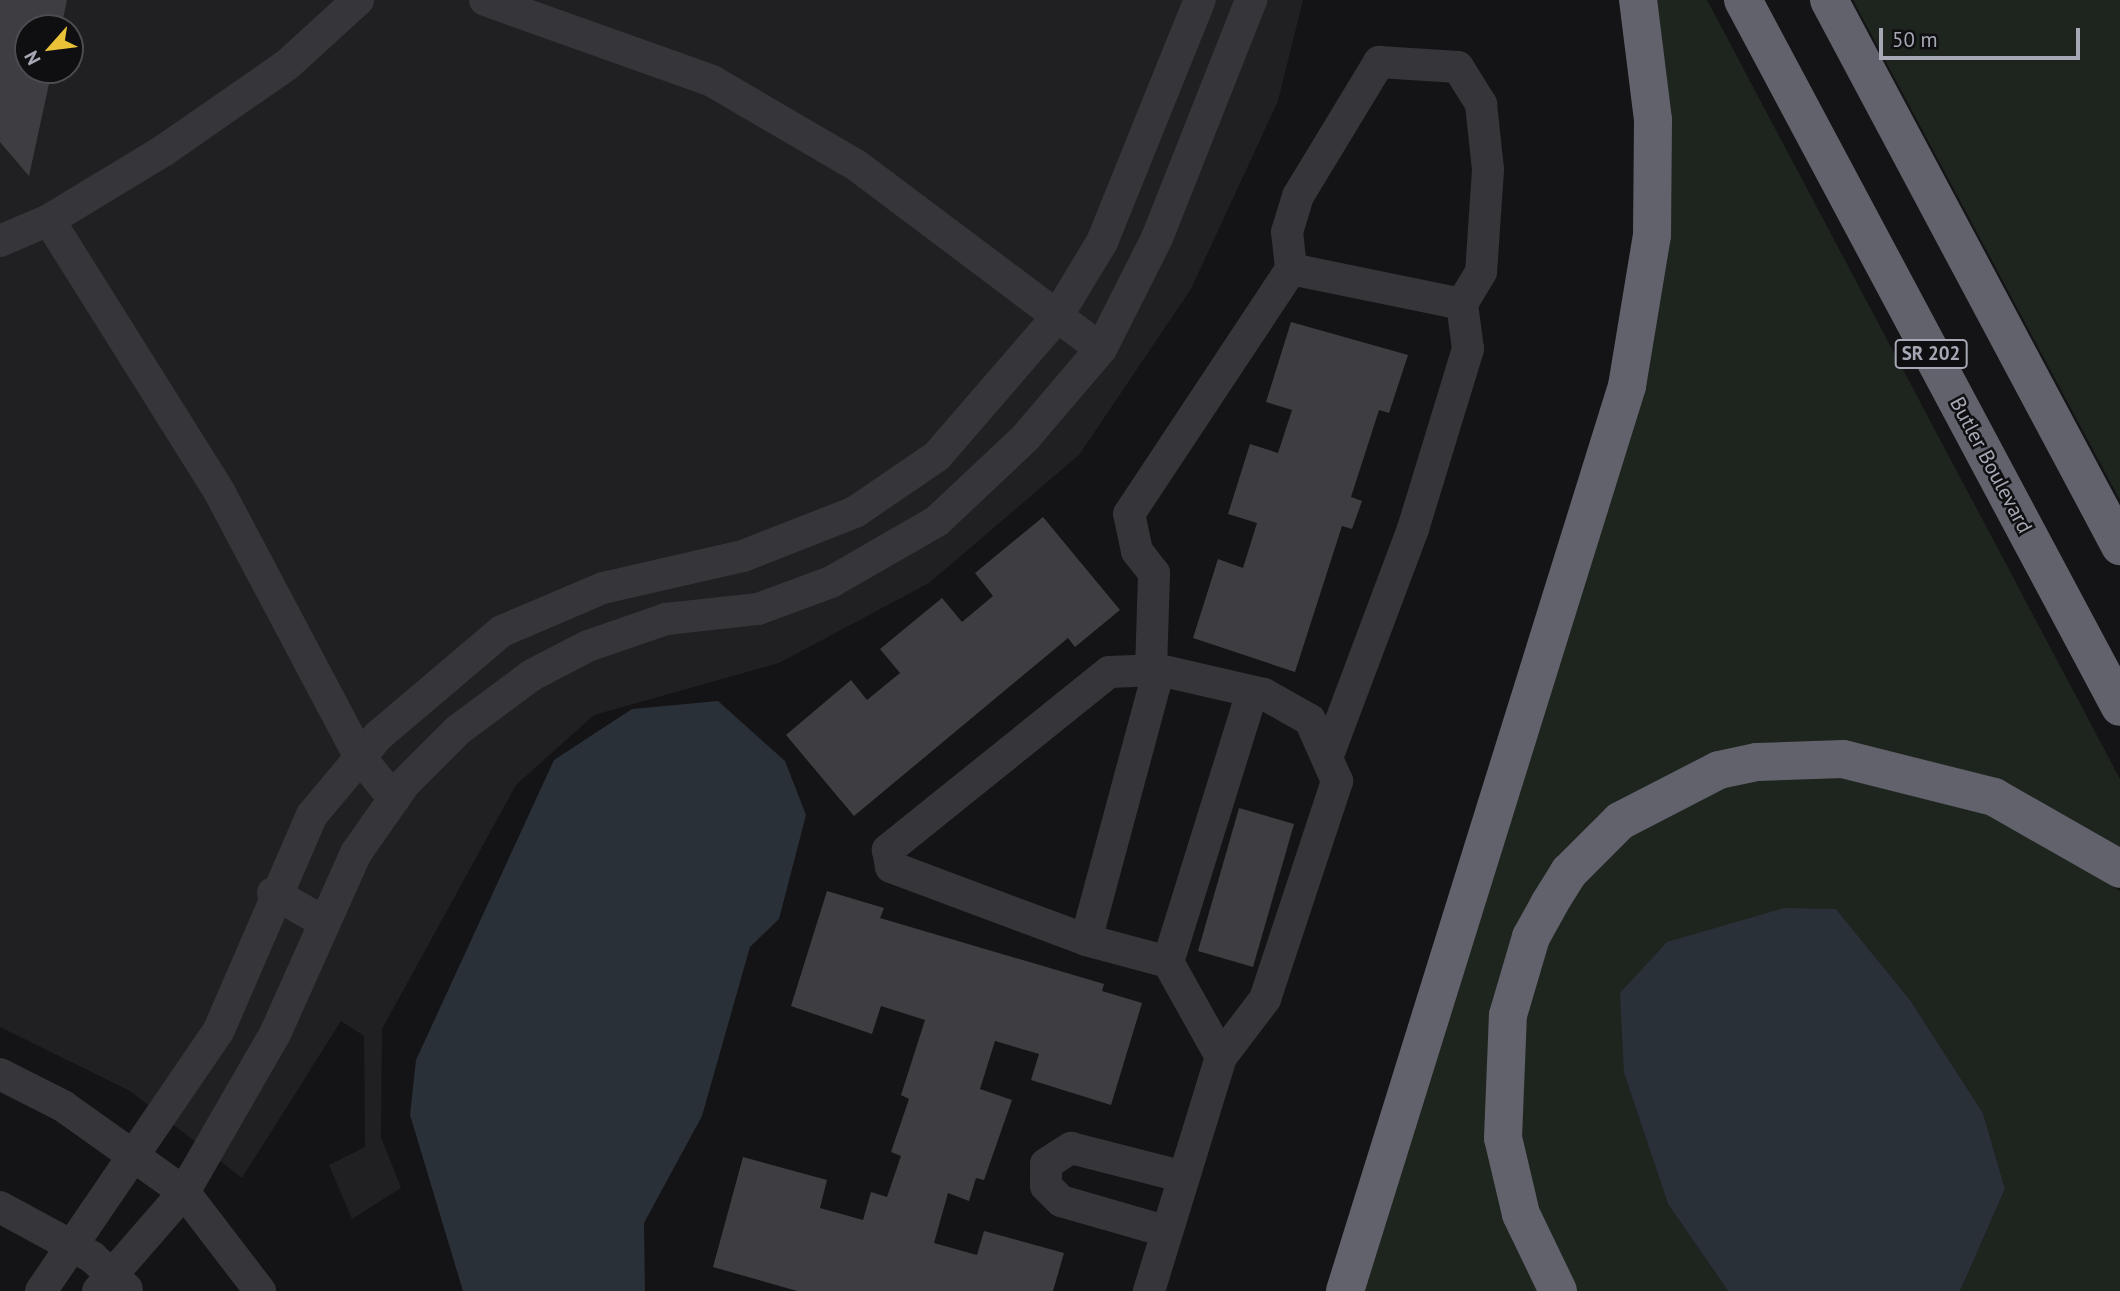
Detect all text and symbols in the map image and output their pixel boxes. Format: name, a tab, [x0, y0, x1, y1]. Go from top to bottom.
north arrow	[14, 14, 84, 84]
scale bar	[1882, 14, 2083, 58]
text: 50 m	[1892, 26, 1938, 53]
text: N	[19, 47, 46, 69]
road number: SR 202	[1894, 338, 1968, 370]
street label: Butler Boulevard	[1945, 393, 2037, 537]

